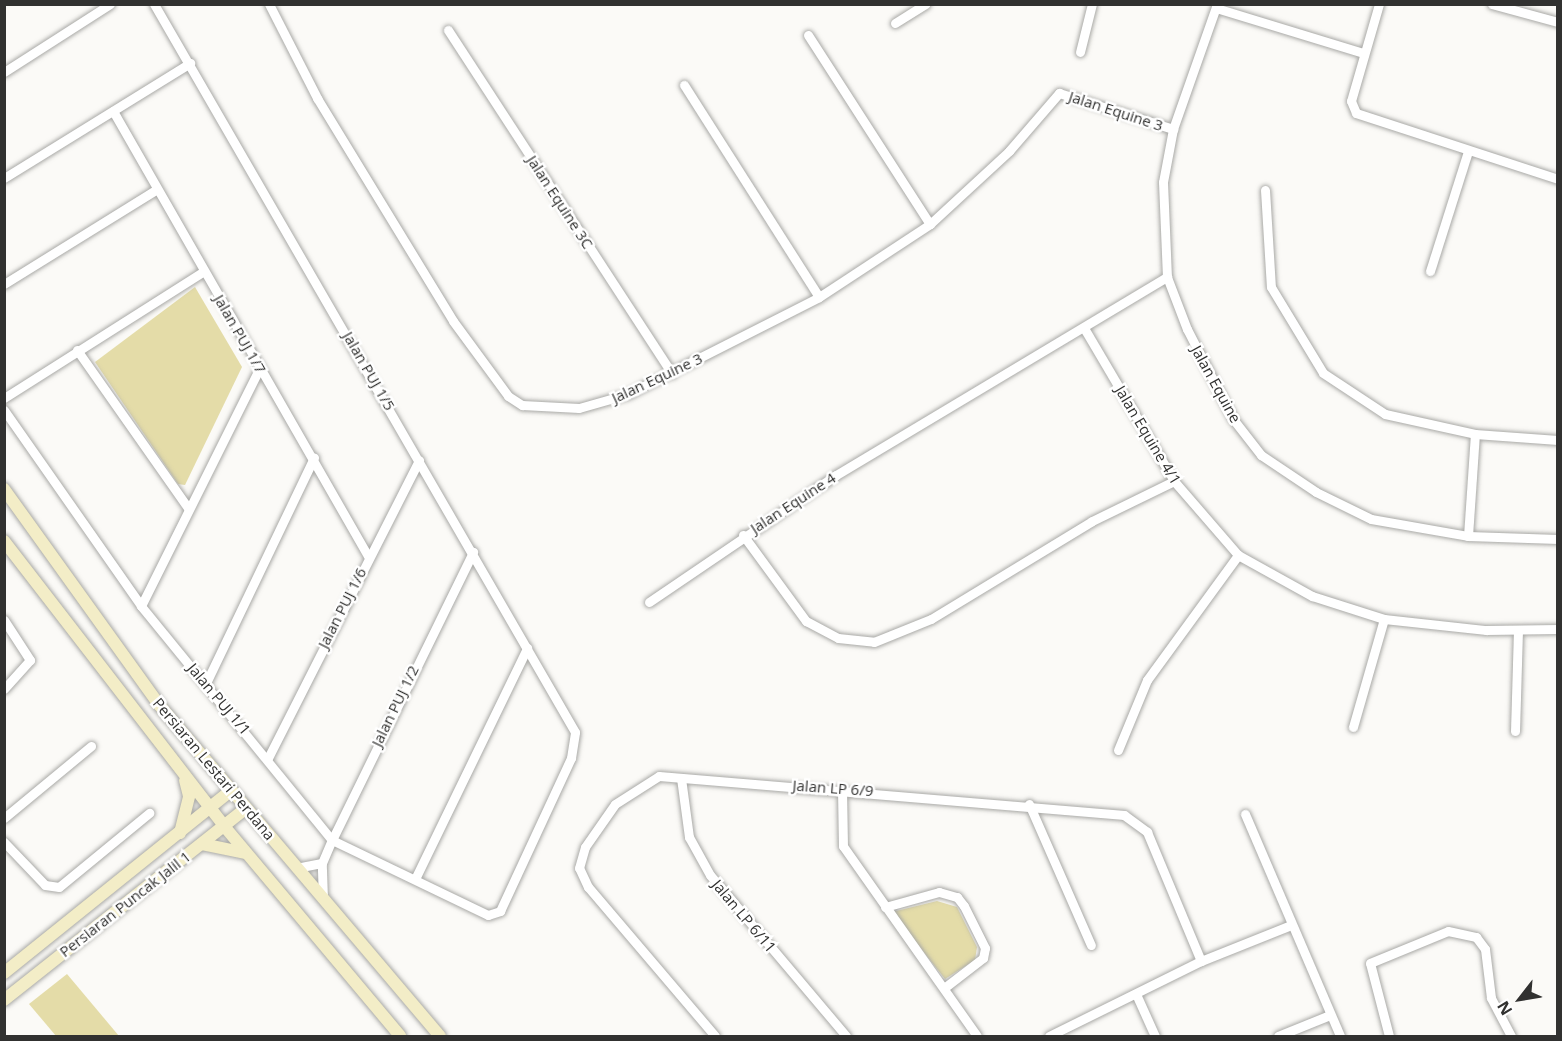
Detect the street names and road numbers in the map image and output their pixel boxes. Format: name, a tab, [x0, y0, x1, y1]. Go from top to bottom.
street label: Jalan Equine 3	[1067, 87, 1165, 135]
street label: Jalan Equine 3C	[523, 152, 597, 252]
street label: Jalan PUJ 1/7	[210, 291, 270, 377]
street label: Jalan PUJ 1/5	[339, 328, 399, 414]
street label: Jalan Equine	[1187, 342, 1245, 426]
street label: Jalan Equine 3	[609, 349, 705, 407]
street label: Jalan Equine 4/1	[1111, 382, 1185, 488]
street label: Jalan Equine 4	[747, 469, 839, 537]
street label: Jalan PUJ 1/6	[314, 565, 370, 651]
street label: Jalan PUJ 1/1	[184, 659, 254, 739]
street label: Jalan PUJ 1/2	[368, 662, 422, 750]
street label: Persiaran Lestari Perdana	[149, 694, 279, 844]
street label: Jalan LP 6/9	[792, 776, 874, 800]
street label: Persiaran Puncak Jalil 1	[56, 847, 194, 961]
street label: Jalan LP 6/11	[708, 876, 780, 956]

